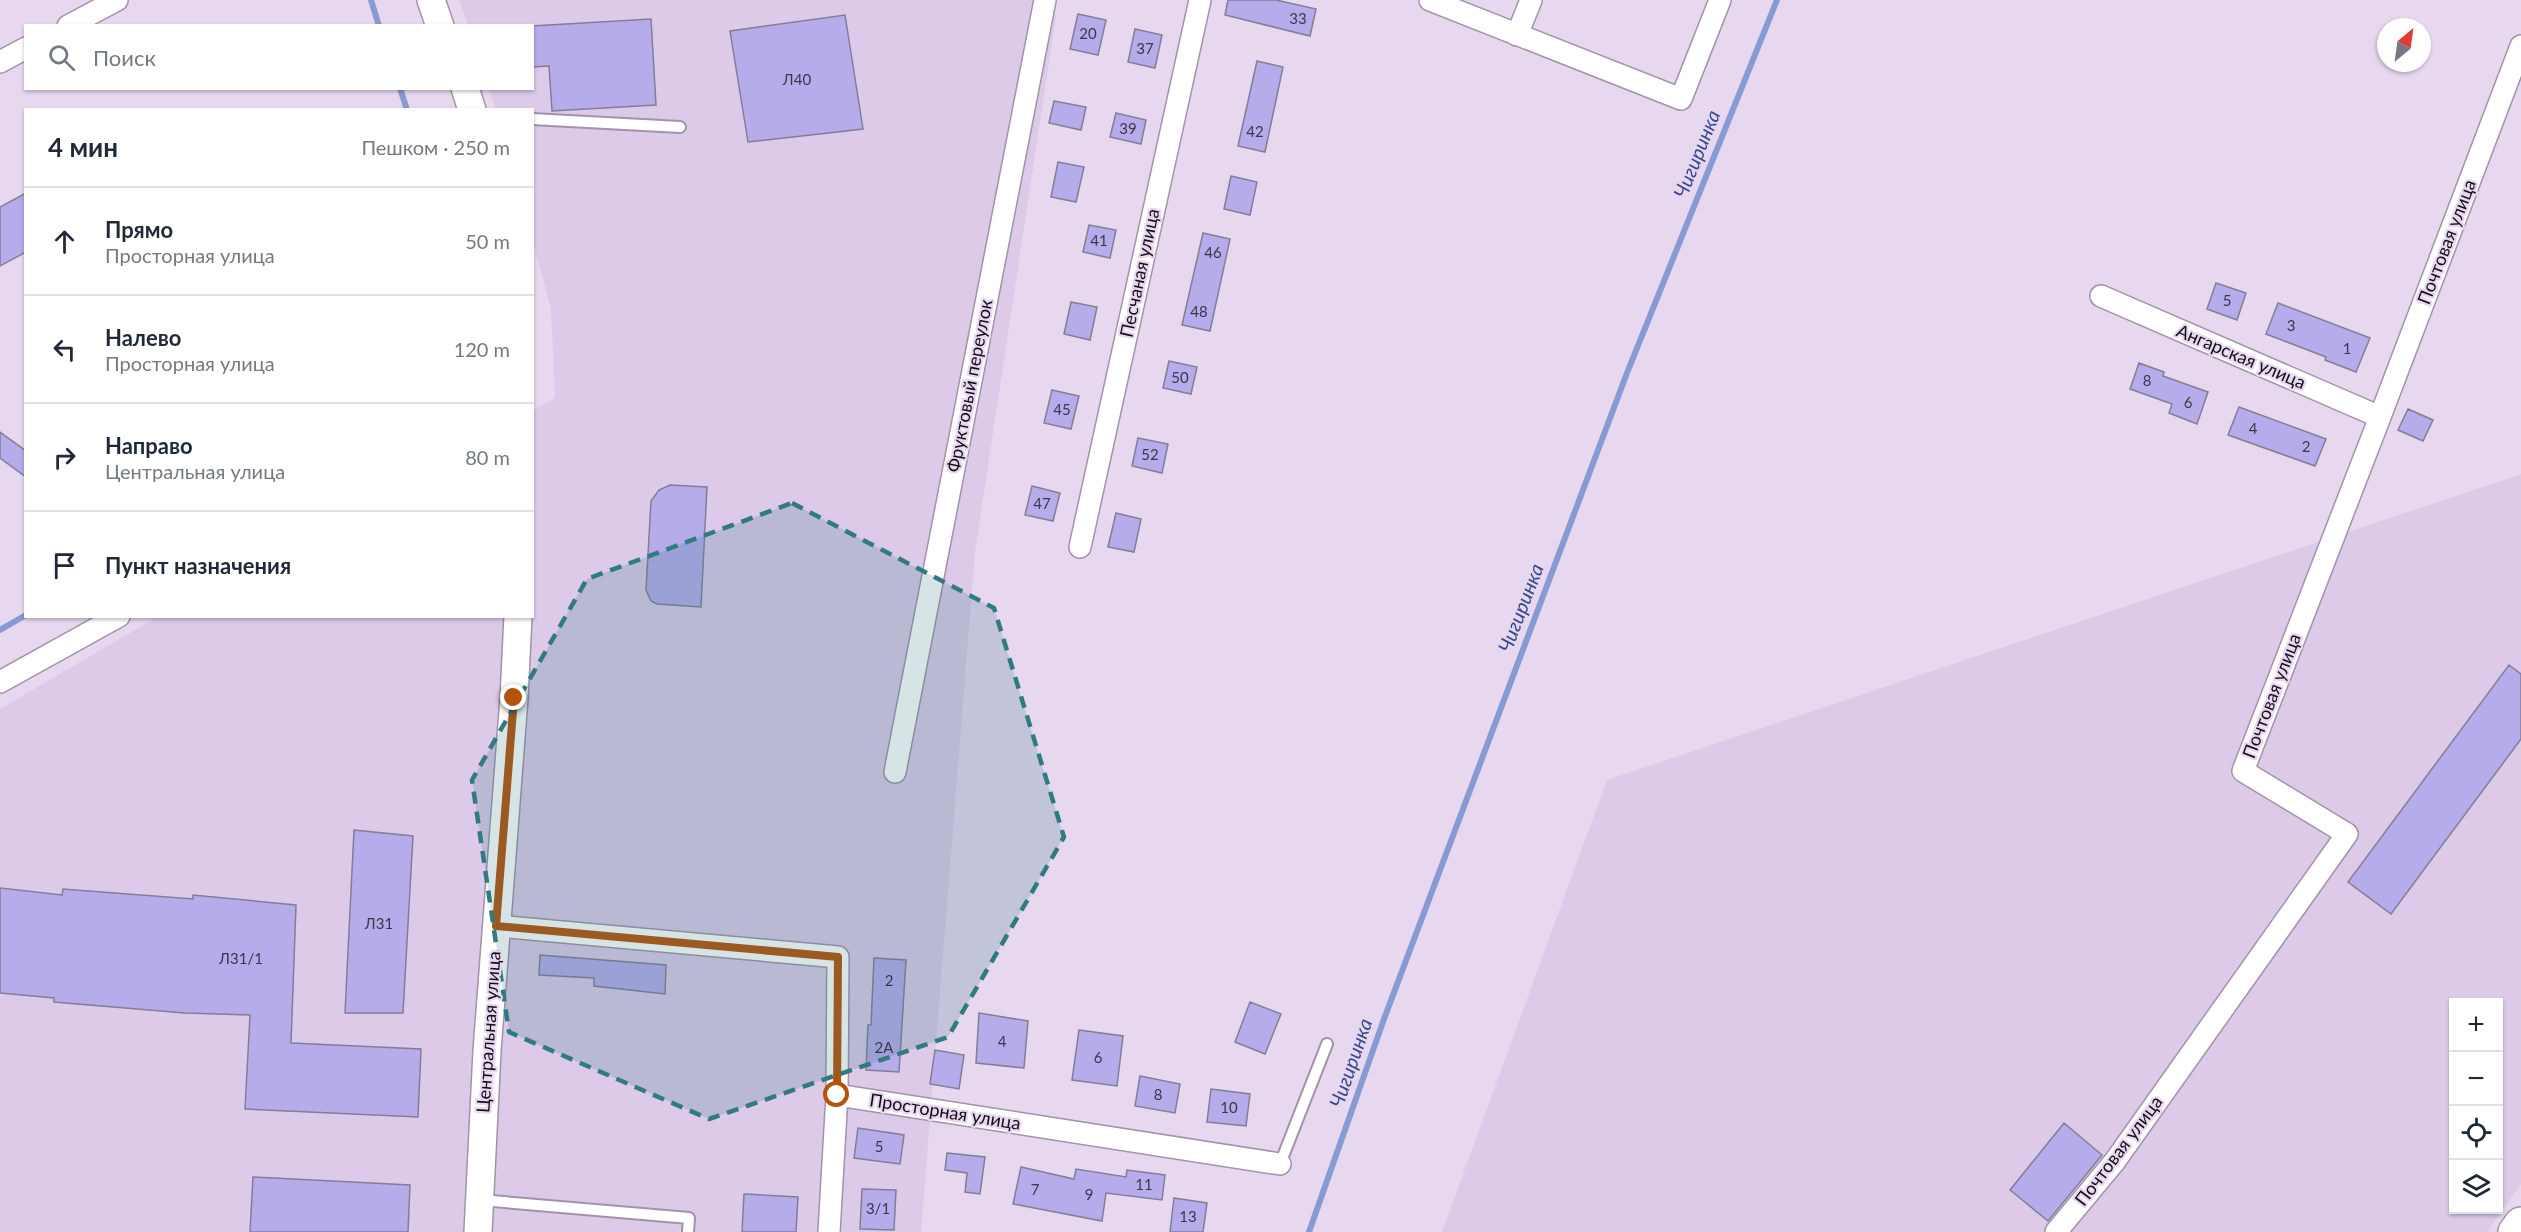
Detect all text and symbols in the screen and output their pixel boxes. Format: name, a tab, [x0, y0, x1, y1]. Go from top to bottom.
house number: 33	[1289, 9, 1307, 27]
north arrow	[2377, 18, 2431, 72]
search box	[24, 24, 534, 90]
house number: 20	[1079, 24, 1097, 42]
house number: 37	[1136, 39, 1154, 57]
icon: search	[45, 41, 78, 74]
text: Поиск	[93, 44, 156, 71]
house number: Л40	[782, 70, 811, 88]
water label: Чигиринка	[1668, 106, 1725, 201]
house number: 39	[1119, 119, 1137, 137]
house number: 42	[1246, 122, 1264, 140]
text: 4 мин	[48, 131, 118, 163]
text: Пешком · 250 m	[361, 135, 510, 159]
street label: Почтовая улица	[2412, 176, 2480, 307]
street label: Песчаная улица	[1115, 206, 1163, 339]
text: Прямо	[105, 216, 173, 243]
icon: ahead	[48, 225, 81, 258]
text: 50 m	[465, 229, 510, 253]
house number: 41	[1090, 231, 1108, 249]
text: Просторная улица	[105, 243, 275, 267]
house number: 46	[1204, 243, 1222, 261]
house number: 5	[2223, 291, 2231, 309]
street label: Фруктовый переулок	[941, 297, 997, 474]
house number: 48	[1190, 302, 1208, 320]
house number: 3	[2287, 316, 2295, 334]
street label: Ангарская улица	[2174, 319, 2309, 393]
text: Налево	[105, 324, 181, 351]
icon: left	[48, 333, 81, 366]
text: 120 m	[454, 337, 510, 361]
house number: 1	[2343, 339, 2351, 357]
text: Просторная улица	[105, 351, 275, 375]
house number: 50	[1171, 368, 1189, 386]
house number: 8	[2143, 371, 2151, 389]
house number: 6	[2184, 393, 2193, 411]
house number: 45	[1053, 400, 1071, 418]
house number: 4	[2249, 419, 2258, 437]
text: Направо	[105, 432, 193, 459]
house number: 2	[2302, 437, 2310, 455]
icon: right	[48, 441, 81, 474]
text: 80 m	[465, 445, 510, 469]
house number: 52	[1141, 445, 1159, 463]
text: Центральная улица	[105, 459, 285, 483]
house number: 47	[1033, 494, 1051, 512]
icon: arrive	[48, 549, 81, 582]
text: Пункт назначения	[105, 552, 291, 579]
water label: Чигиринка	[1492, 560, 1548, 655]
street label: Почтовая улица	[2237, 630, 2305, 761]
route end	[500, 684, 526, 710]
house number: Л31	[364, 914, 393, 932]
house number: Л31/1	[218, 949, 263, 967]
street label: Центральная улица	[471, 950, 505, 1114]
house number: 2	[885, 971, 893, 989]
map controls	[2449, 998, 2503, 1214]
button: +	[2449, 998, 2503, 1052]
water label: Чигиринка	[1324, 1015, 1376, 1110]
house number: 4	[998, 1032, 1007, 1050]
house number: 2А	[875, 1038, 894, 1056]
house number: 6	[1094, 1048, 1103, 1066]
button: −	[2449, 1052, 2503, 1106]
route start	[823, 1081, 849, 1107]
house number: 8	[1154, 1085, 1162, 1103]
street label: Просторная улица	[868, 1088, 1022, 1134]
street label: Почтовая улица	[2070, 1091, 2167, 1210]
house number: 10	[1220, 1098, 1238, 1116]
button: locate	[2449, 1106, 2503, 1160]
house number: 5	[875, 1137, 883, 1155]
button: layers	[2449, 1160, 2503, 1214]
house number: 11	[1135, 1175, 1153, 1193]
house number: 7	[1031, 1180, 1040, 1198]
house number: 9	[1085, 1185, 1093, 1203]
house number: 3/1	[866, 1199, 890, 1217]
house number: 13	[1179, 1207, 1197, 1225]

